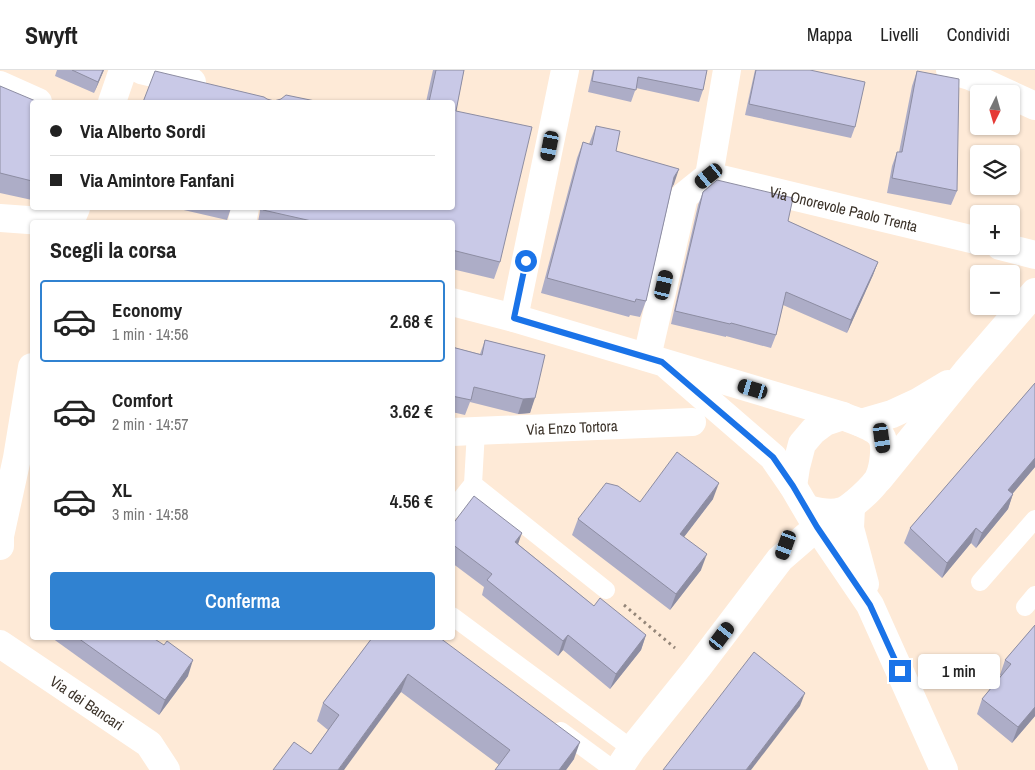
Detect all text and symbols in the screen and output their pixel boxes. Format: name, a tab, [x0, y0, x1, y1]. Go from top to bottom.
text: Swyft	[25, 19, 78, 51]
text: Mappa	[807, 22, 852, 47]
text: Livelli	[880, 22, 919, 47]
text: Condividi	[947, 22, 1010, 47]
north arrow	[970, 85, 1020, 135]
map controls	[970, 85, 1020, 315]
text: Via Alberto Sordi	[80, 118, 206, 144]
car	[539, 130, 560, 162]
button: layers	[970, 145, 1020, 195]
car	[692, 161, 725, 191]
text: Via Amintore Fanfani	[80, 167, 234, 193]
street label: Via Onorevole Paolo Trenta	[767, 180, 920, 236]
button: +	[970, 205, 1020, 255]
text: Scegli la corsa	[50, 235, 176, 265]
route start	[515, 250, 537, 272]
button: −	[970, 265, 1020, 315]
car	[653, 269, 674, 301]
text: Economy	[112, 297, 182, 323]
icon: car	[52, 299, 97, 344]
text: 2.68 €	[390, 308, 433, 334]
text: 1 min · 14:56	[112, 323, 189, 345]
car	[736, 377, 769, 401]
text: Comfort	[112, 387, 173, 413]
icon: car	[52, 389, 97, 434]
text: 3.62 €	[390, 398, 433, 424]
text: 2 min · 14:57	[112, 413, 189, 435]
street label: Via Enzo Tortora	[526, 415, 618, 439]
car	[872, 422, 891, 454]
text: XL	[112, 477, 132, 503]
icon: car	[52, 479, 97, 524]
text: 4.56 €	[390, 488, 433, 514]
text: 3 min · 14:58	[112, 503, 189, 525]
car	[773, 528, 798, 562]
button: Conferma	[50, 572, 435, 630]
car	[706, 620, 737, 652]
callout: 1 min	[918, 654, 1000, 688]
route end	[889, 660, 911, 682]
text: 1 min	[942, 660, 976, 682]
street label: Via dei Bancari	[46, 670, 128, 735]

